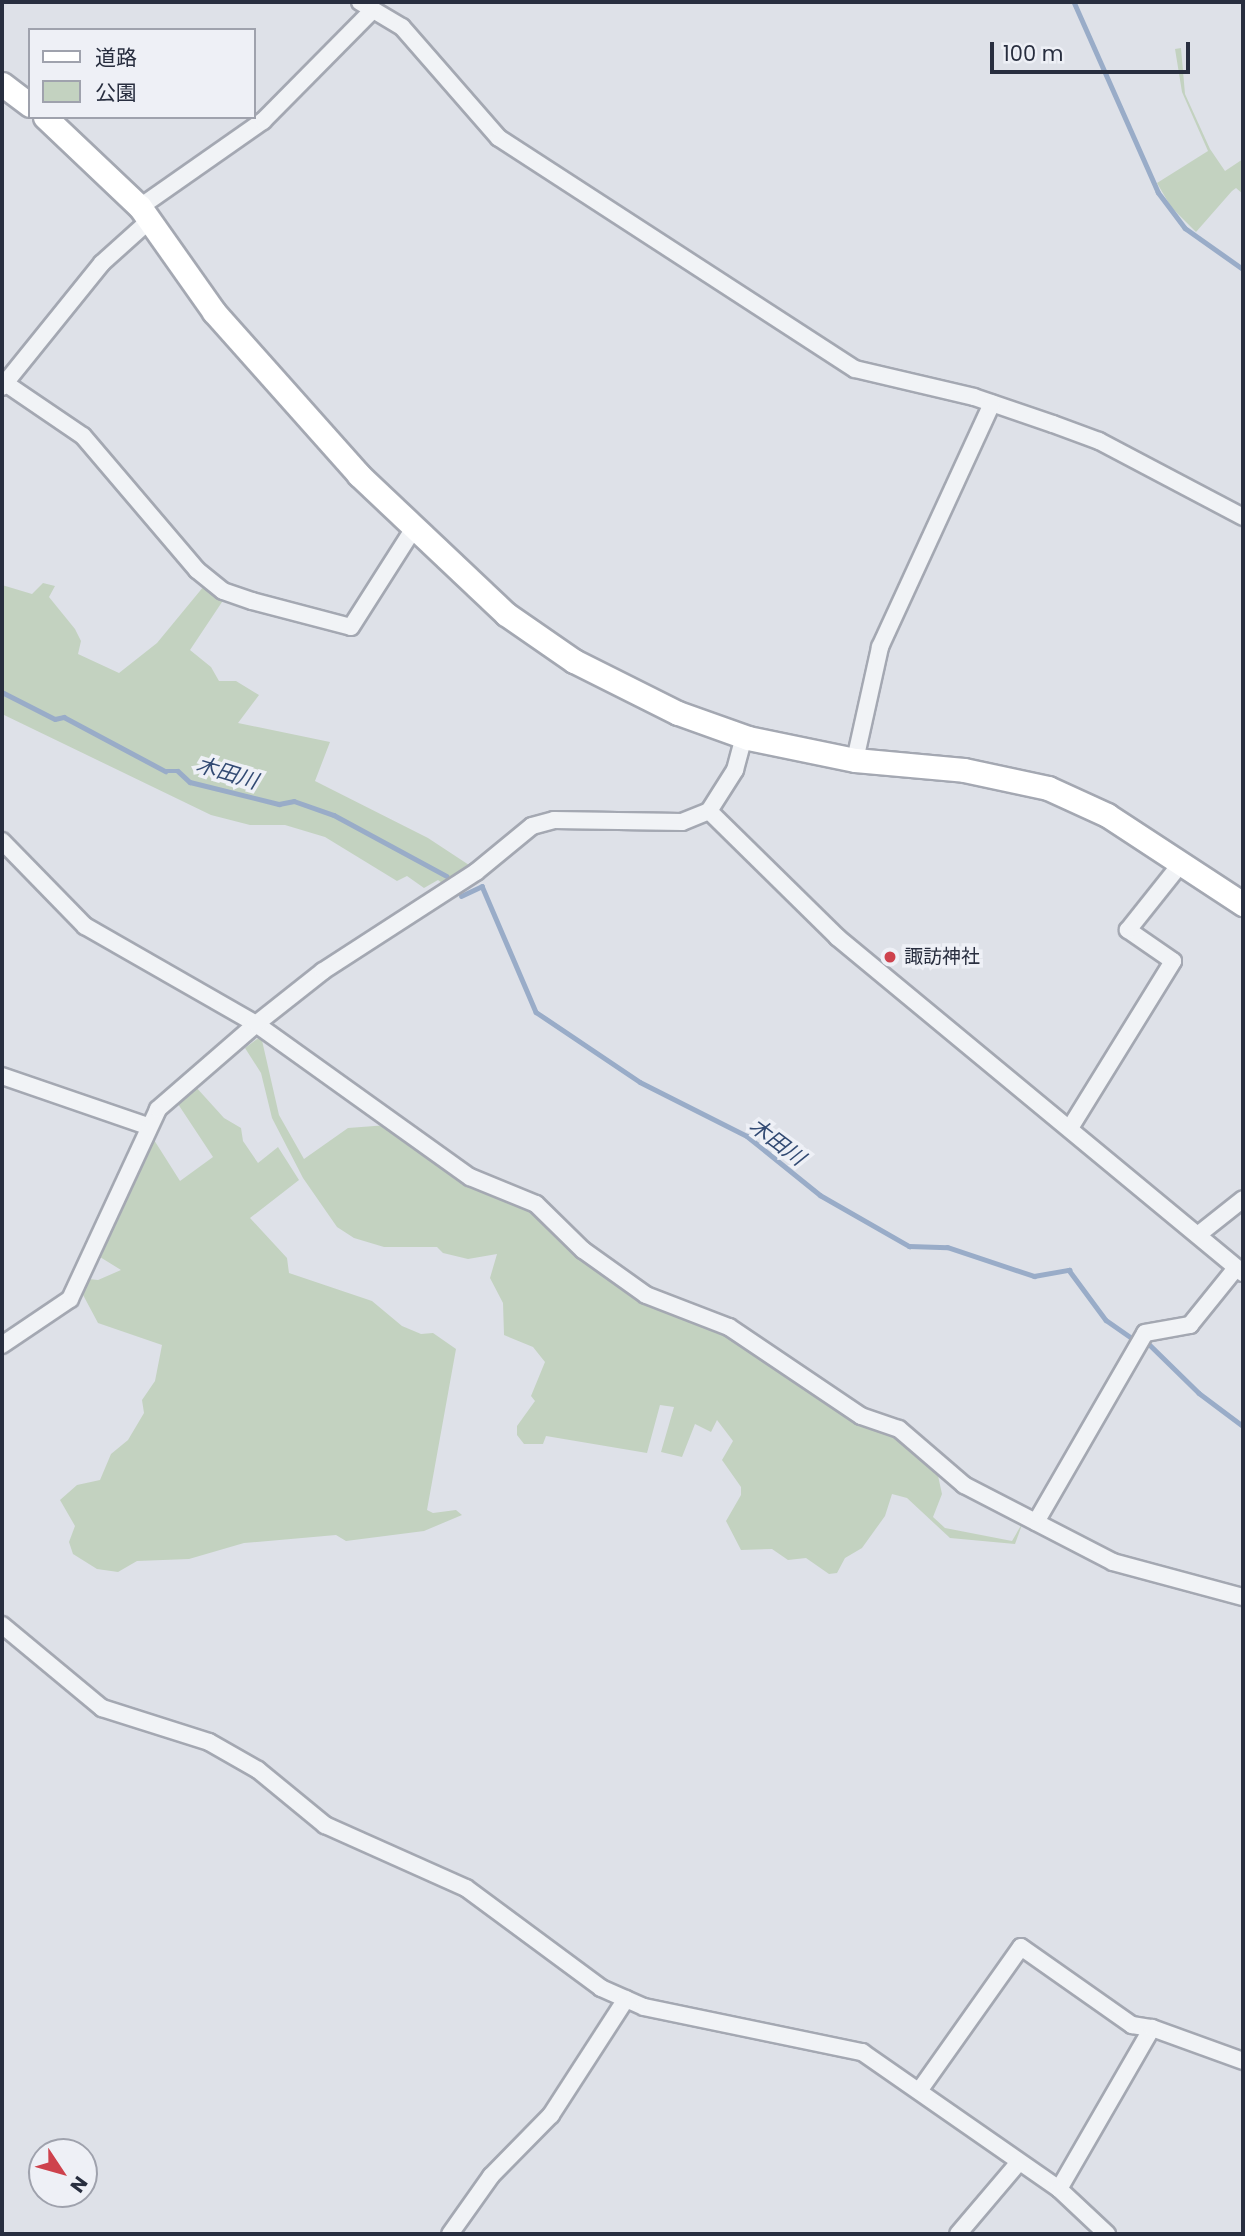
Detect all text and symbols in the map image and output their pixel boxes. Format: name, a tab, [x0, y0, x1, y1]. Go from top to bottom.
legend	[28, 28, 256, 119]
scale bar	[993, 28, 1192, 72]
text: 100 m	[1003, 39, 1063, 68]
text: 道路	[95, 43, 137, 72]
text: 公園	[95, 78, 137, 107]
water label: 木田川	[193, 752, 261, 794]
place label: 諏訪神社	[904, 946, 980, 968]
marker: 諏訪神社	[882, 949, 898, 965]
water label: 木田川	[744, 1113, 810, 1171]
north arrow	[28, 2138, 98, 2208]
text: N	[64, 2171, 94, 2198]

